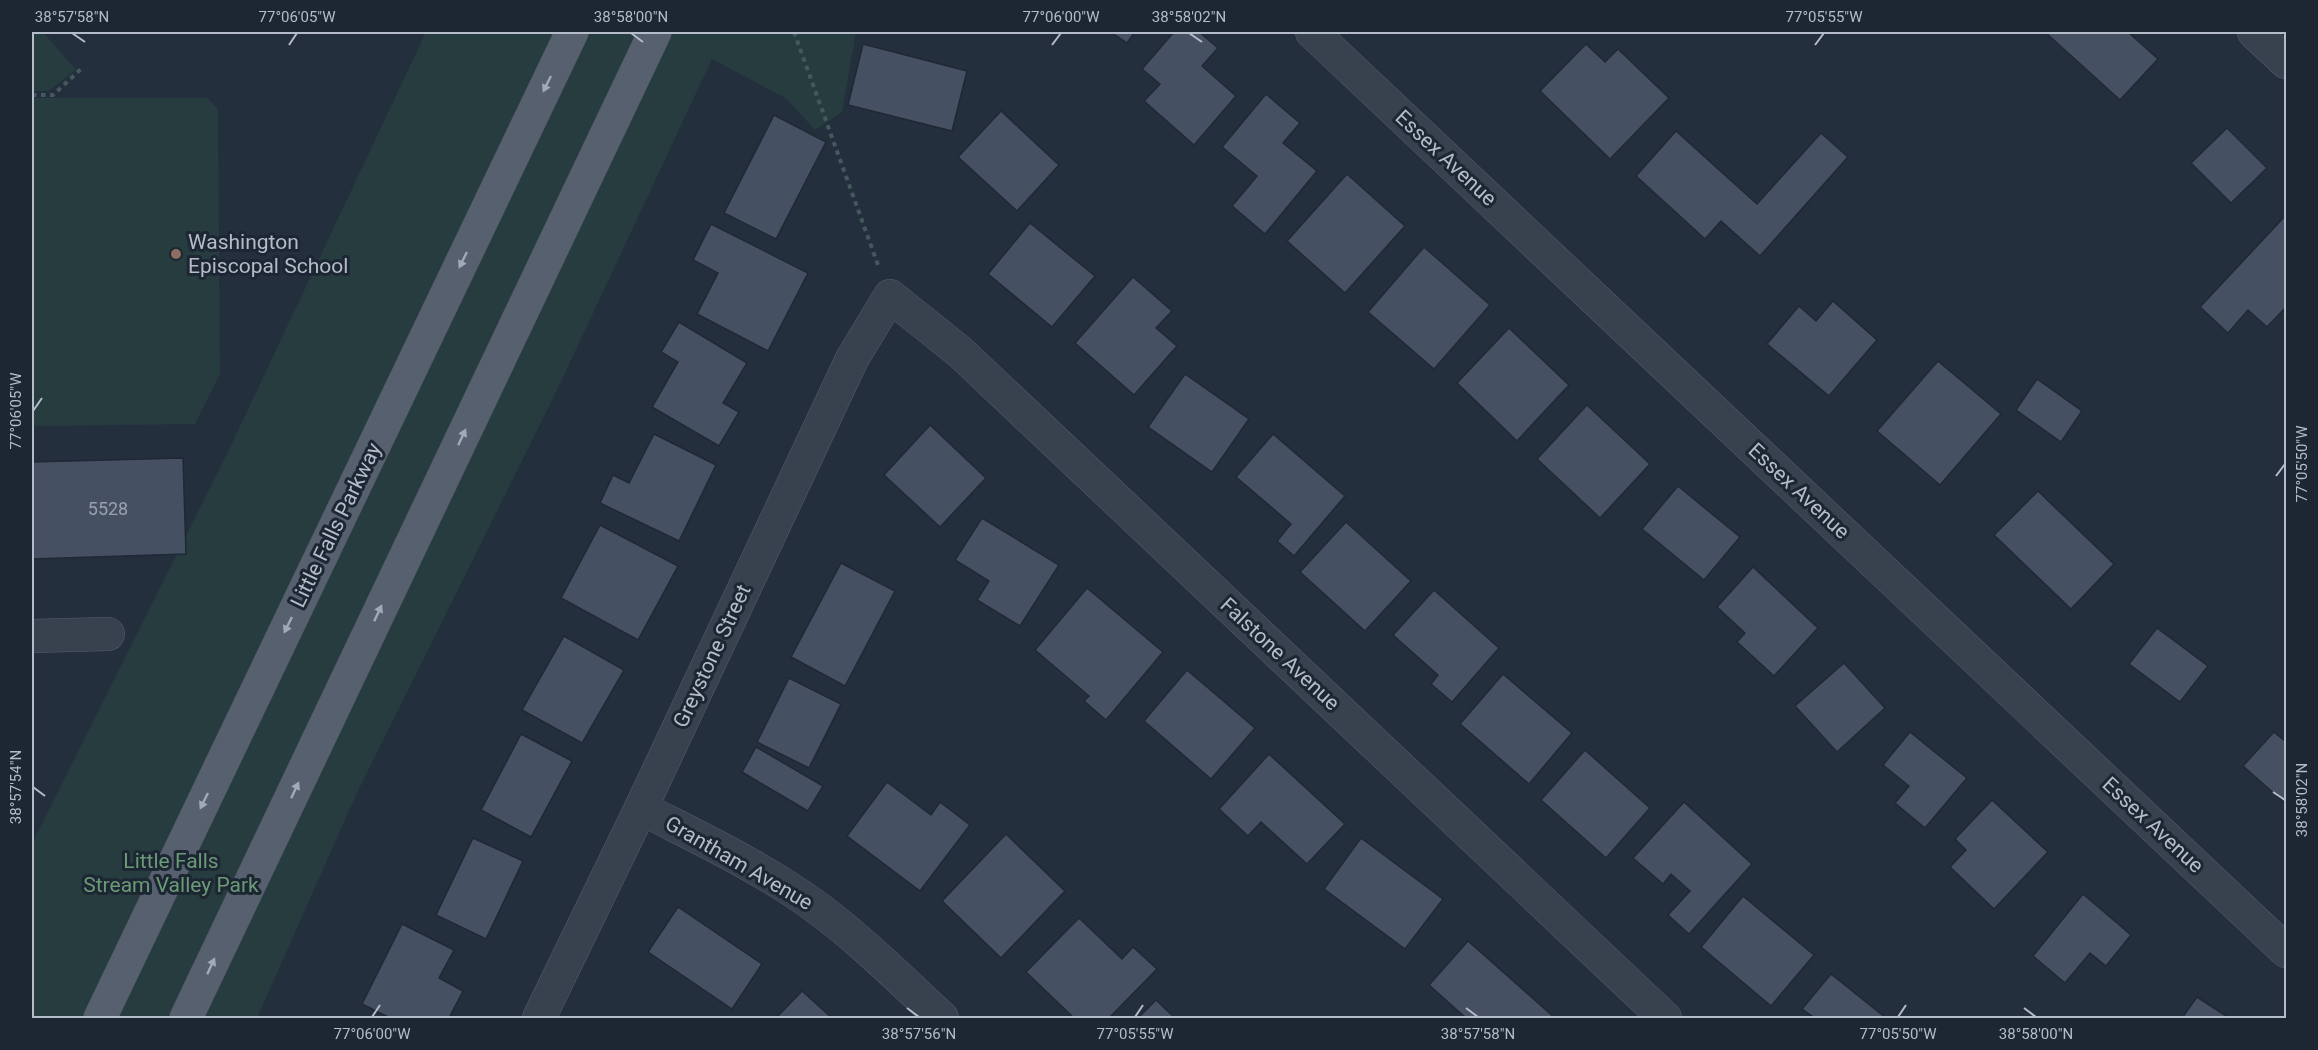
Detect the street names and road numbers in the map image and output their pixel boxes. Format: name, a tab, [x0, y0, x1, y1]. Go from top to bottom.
street label: Essex Avenue	[1391, 105, 1501, 211]
street label: Essex Avenue	[1744, 438, 1854, 544]
street label: Little Falls Parkway	[286, 439, 386, 611]
street label: Greystone Street	[668, 581, 756, 731]
street label: Falstone Avenue	[1216, 593, 1344, 715]
street label: Essex Avenue	[2098, 772, 2208, 878]
street label: Grantham Avenue	[661, 811, 817, 915]

